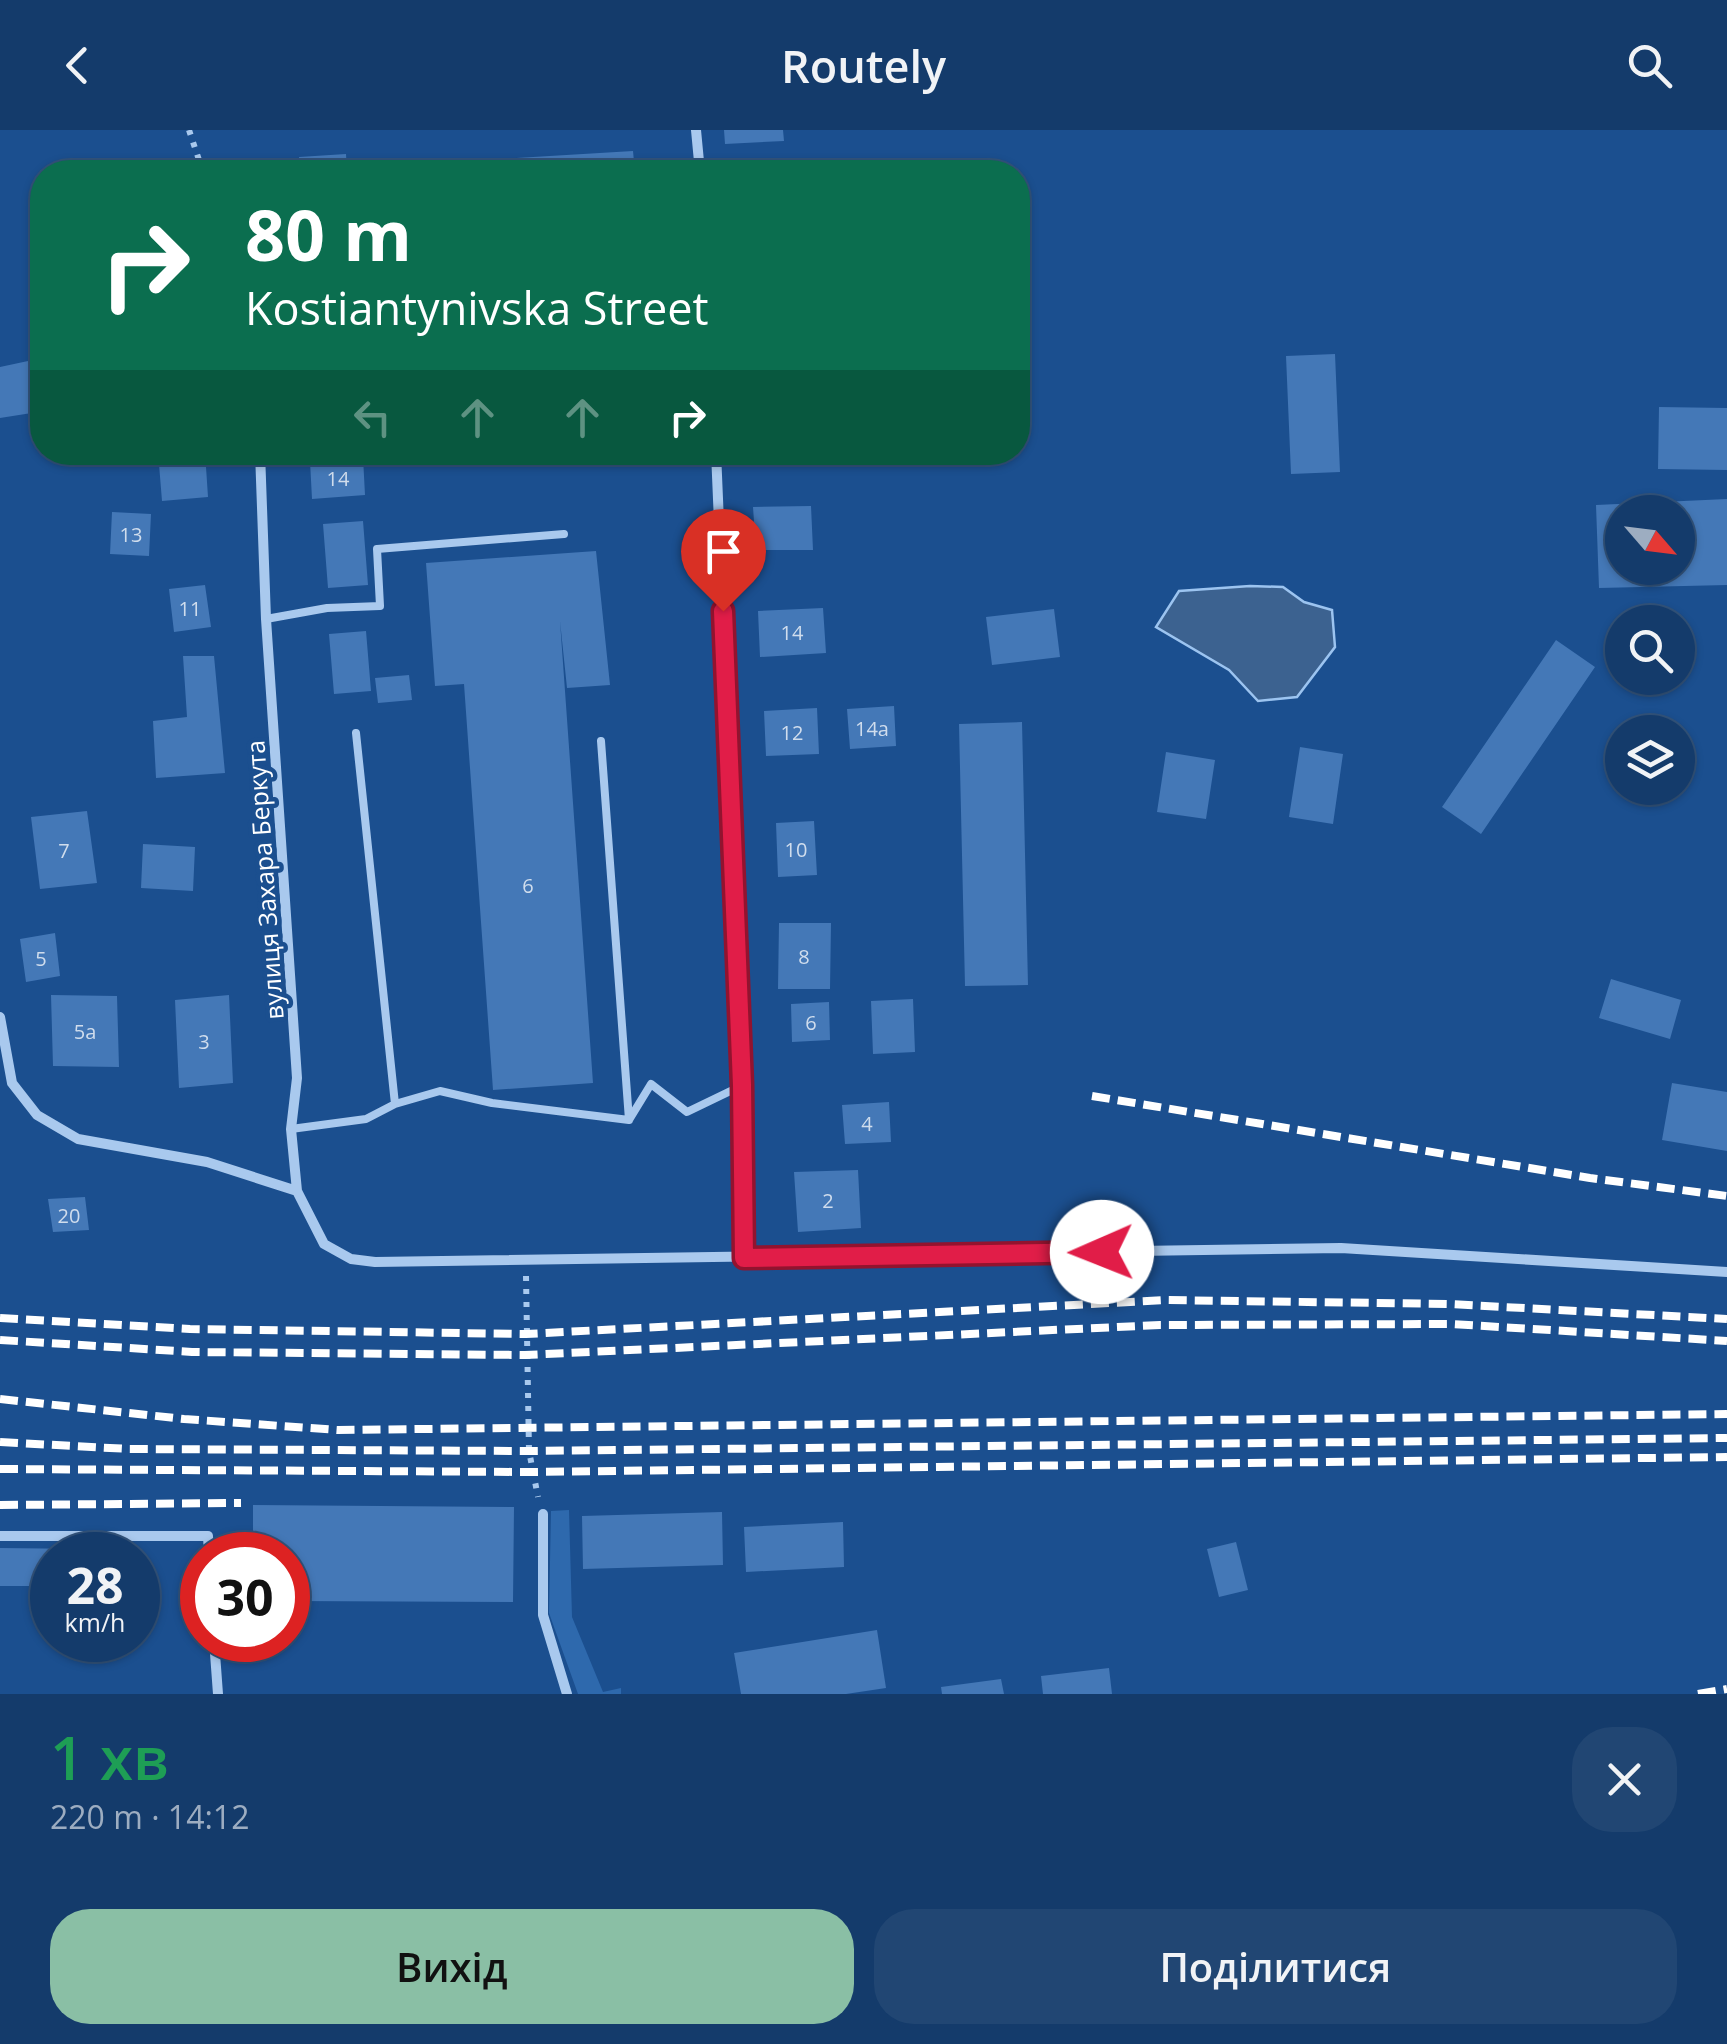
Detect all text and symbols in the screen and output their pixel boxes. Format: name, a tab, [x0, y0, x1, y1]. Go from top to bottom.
text: Routely	[781, 35, 946, 96]
icon: back	[50, 38, 105, 93]
icon: search	[1622, 38, 1677, 93]
text: 80 m	[245, 186, 412, 282]
icon: right	[80, 200, 210, 330]
text: Kostiantynivska Street	[245, 277, 709, 338]
icon: left	[345, 390, 400, 445]
icon: ahead	[450, 390, 505, 445]
icon: ahead	[555, 390, 610, 445]
icon: right	[660, 390, 715, 445]
house number: 14	[327, 465, 350, 492]
north arrow	[1605, 495, 1695, 585]
map controls	[1605, 495, 1695, 805]
pin	[681, 509, 766, 612]
house number: 13	[120, 521, 142, 548]
icon: arrive	[696, 524, 751, 579]
house number: 11	[179, 595, 201, 622]
button: search	[1605, 605, 1695, 695]
house number: 14	[781, 619, 804, 646]
house number: 14а	[855, 715, 889, 742]
button: layers	[1605, 715, 1695, 805]
house number: 12	[781, 719, 803, 746]
street label: вулиця Захара Беркута	[237, 739, 291, 1021]
house number: 10	[785, 836, 807, 863]
house number: 7	[58, 837, 70, 864]
house number: 6	[522, 872, 534, 899]
house number: 8	[798, 943, 810, 970]
house number: 5	[35, 945, 47, 972]
house number: 6	[805, 1009, 817, 1036]
house number: 5а	[74, 1018, 96, 1045]
house number: 3	[198, 1028, 210, 1055]
house number: 4	[861, 1110, 873, 1137]
house number: 2	[822, 1187, 834, 1214]
position arrow	[1050, 1200, 1154, 1304]
house number: 20	[58, 1202, 80, 1229]
speed limit sign: 30	[180, 1532, 310, 1662]
text: 28	[66, 1551, 124, 1619]
text: km/h	[65, 1605, 125, 1639]
text: 1 хв	[50, 1716, 169, 1798]
button: close	[1572, 1727, 1677, 1832]
text: 220 m · 14:12	[50, 1795, 249, 1838]
button: Вихід	[50, 1909, 854, 2024]
button: Поділитися	[874, 1909, 1677, 2024]

